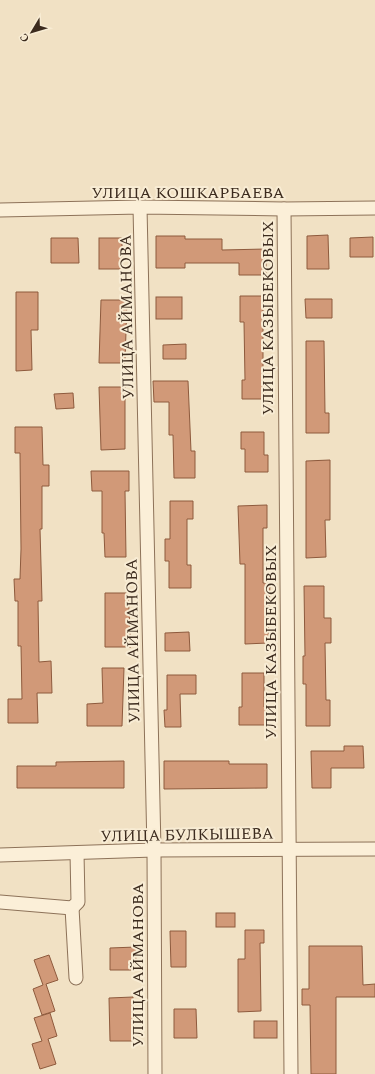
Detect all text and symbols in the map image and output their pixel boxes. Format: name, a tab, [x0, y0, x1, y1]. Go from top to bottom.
north arrow	[12, 12, 52, 52]
text: С	[15, 29, 34, 46]
street label: УЛИЦА КОШКАРБАЕВА	[91, 181, 285, 205]
street label: УЛИЦА КАЗЫБЕКОВЫХ	[256, 221, 280, 415]
street label: УЛИЦА АЙМАНОВА	[114, 234, 140, 399]
street label: УЛИЦА КАЗЫБЕКОВЫХ	[259, 545, 283, 739]
street label: УЛИЦА АЙМАНОВА	[120, 558, 146, 723]
street label: УЛИЦА БУЛКЫШЕВА	[100, 821, 274, 849]
street label: УЛИЦА АЙМАНОВА	[126, 883, 150, 1047]

